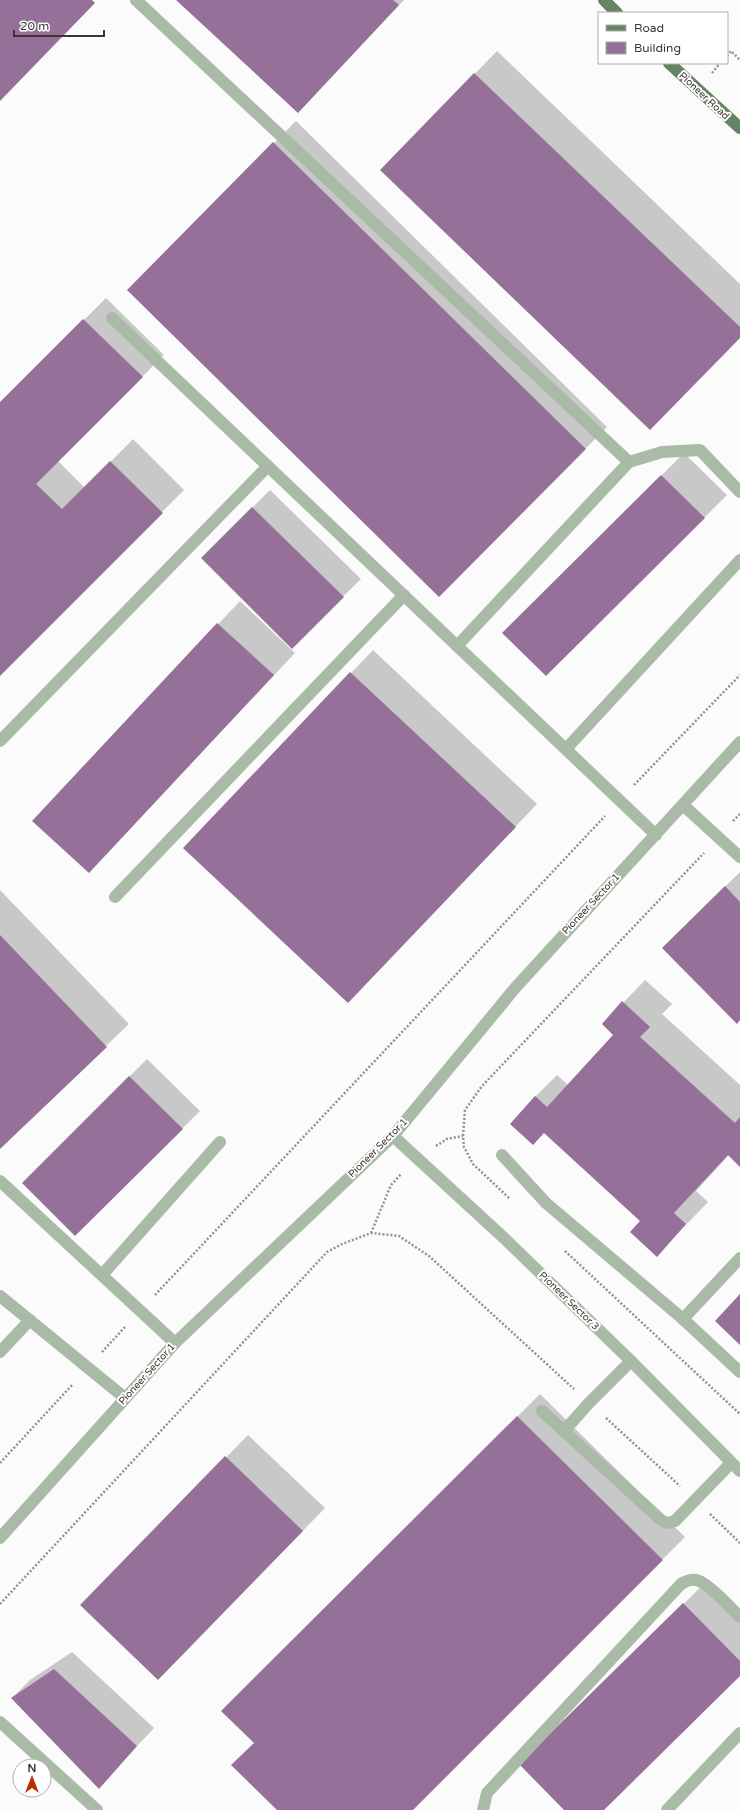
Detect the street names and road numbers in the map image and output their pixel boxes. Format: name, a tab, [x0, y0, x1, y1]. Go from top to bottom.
street label: Pioneer Road	[676, 70, 732, 122]
street label: Pioneer Sector 1	[560, 871, 622, 937]
street label: Pioneer Sector 1	[346, 1116, 410, 1180]
street label: Pioneer Sector 3	[537, 1269, 601, 1333]
street label: Pioneer Sector 1	[116, 1341, 178, 1407]

